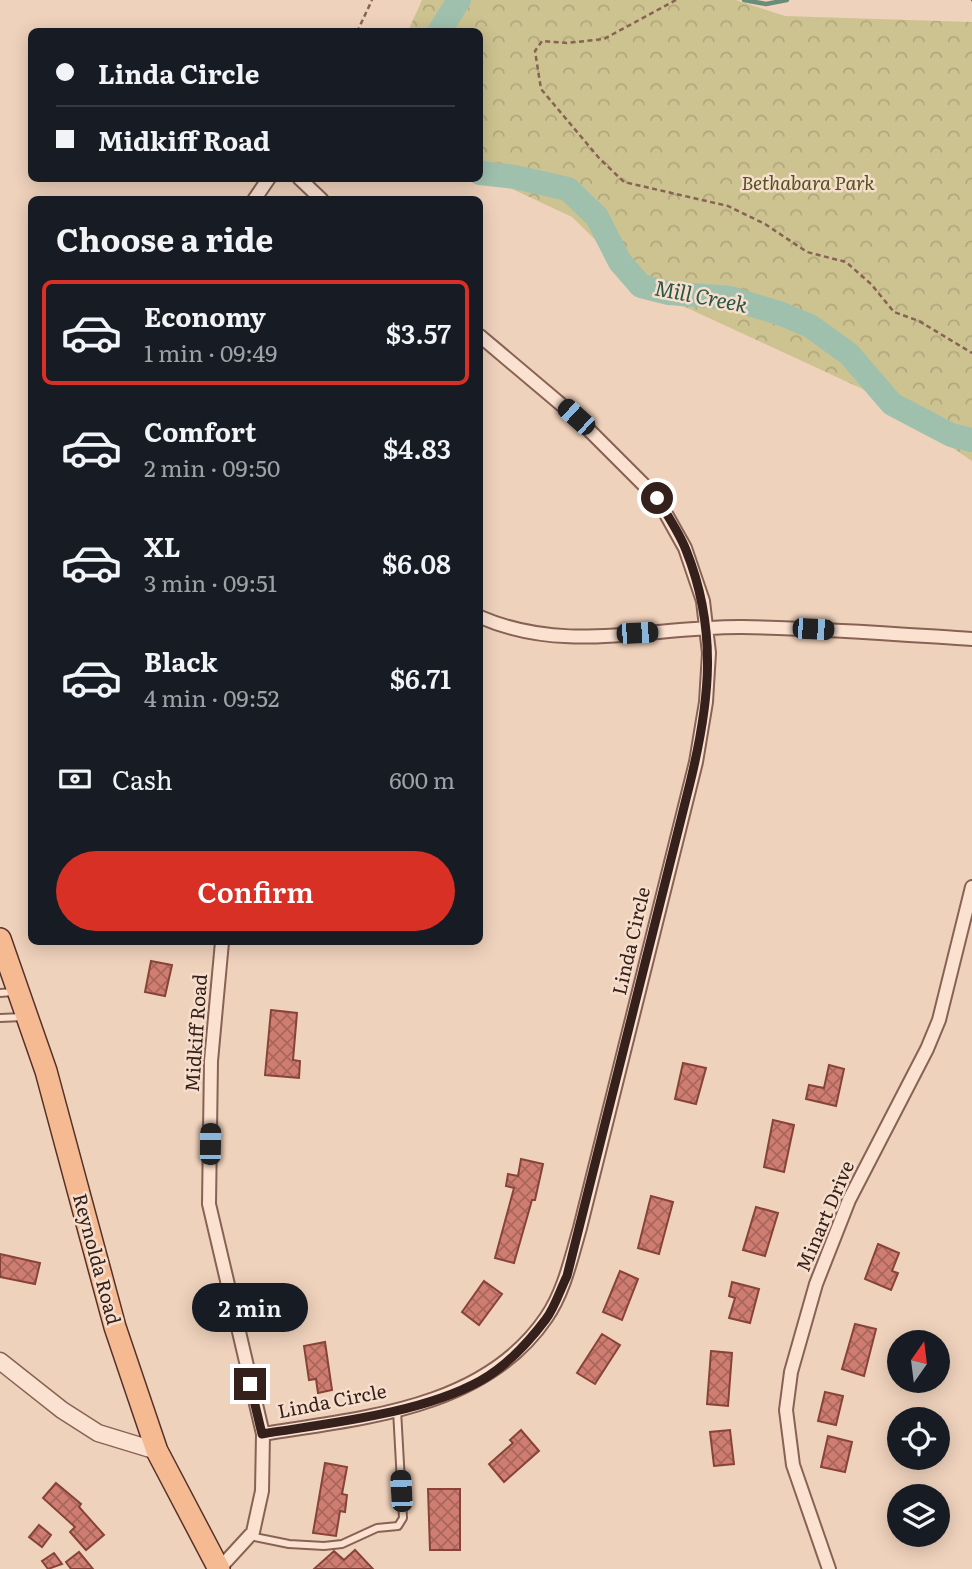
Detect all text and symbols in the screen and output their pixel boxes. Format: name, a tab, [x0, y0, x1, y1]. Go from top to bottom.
text: Linda Circle	[98, 53, 259, 92]
text: Midkiff Road	[98, 120, 270, 159]
park label: Bethabara Park	[741, 168, 875, 196]
text: Choose a ride	[56, 214, 273, 262]
water label: Mill Creek	[652, 270, 751, 319]
text: Economy	[144, 296, 266, 335]
icon: car	[60, 301, 123, 364]
text: $3.57	[386, 313, 451, 352]
text: 1 min · 09:49	[144, 335, 277, 369]
car	[554, 395, 599, 439]
text: Comfort	[144, 411, 256, 450]
icon: car	[60, 416, 123, 479]
text: $4.83	[383, 428, 451, 467]
text: 2 min · 09:50	[144, 450, 280, 484]
route start	[641, 482, 673, 514]
text: XL	[144, 526, 181, 565]
icon: car	[60, 531, 123, 594]
text: $6.08	[382, 543, 451, 582]
text: 3 min · 09:51	[144, 565, 277, 599]
car	[792, 617, 835, 641]
car	[616, 621, 659, 645]
text: Black	[144, 641, 218, 680]
icon: car	[60, 646, 123, 709]
text: $6.71	[390, 658, 451, 697]
text: 4 min · 09:52	[144, 680, 279, 714]
text: Cash	[112, 759, 173, 798]
icon: cash	[56, 760, 94, 798]
text: 600 m	[389, 762, 455, 796]
button: Confirm	[56, 851, 455, 931]
street label: Linda Circle	[604, 884, 656, 998]
street label: Midkiff Road	[177, 973, 213, 1093]
car	[200, 1123, 221, 1165]
street label: Minart Drive	[788, 1156, 860, 1275]
street label: Reynolda Road	[67, 1190, 129, 1328]
callout: 2 min	[192, 1282, 308, 1332]
text: 2 min	[218, 1290, 282, 1324]
north arrow	[887, 1330, 950, 1393]
map controls	[887, 1330, 950, 1547]
route end	[234, 1368, 266, 1400]
street label: Linda Circle	[275, 1376, 389, 1424]
button: locate	[887, 1407, 950, 1470]
car	[390, 1469, 413, 1513]
button: layers	[887, 1484, 950, 1547]

